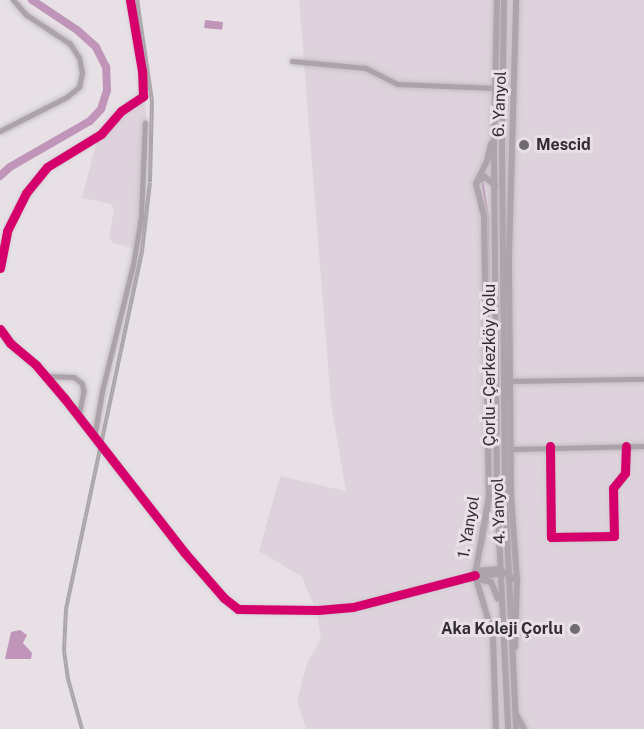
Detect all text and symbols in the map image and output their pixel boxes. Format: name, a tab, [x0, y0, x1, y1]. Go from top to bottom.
street label: 6. Yanyol	[489, 71, 511, 137]
place label: Mescid	[536, 135, 591, 155]
marker: Mescid	[517, 138, 531, 152]
street label: Çorlu - Çerkezköy Yolu	[480, 281, 500, 449]
street label: 4. Yanyol	[488, 478, 510, 544]
street label: 1. Yanyol	[454, 494, 484, 560]
place label: Aka Koleji Çorlu	[441, 619, 563, 639]
marker: Aka Koleji Çorlu	[568, 622, 582, 636]

